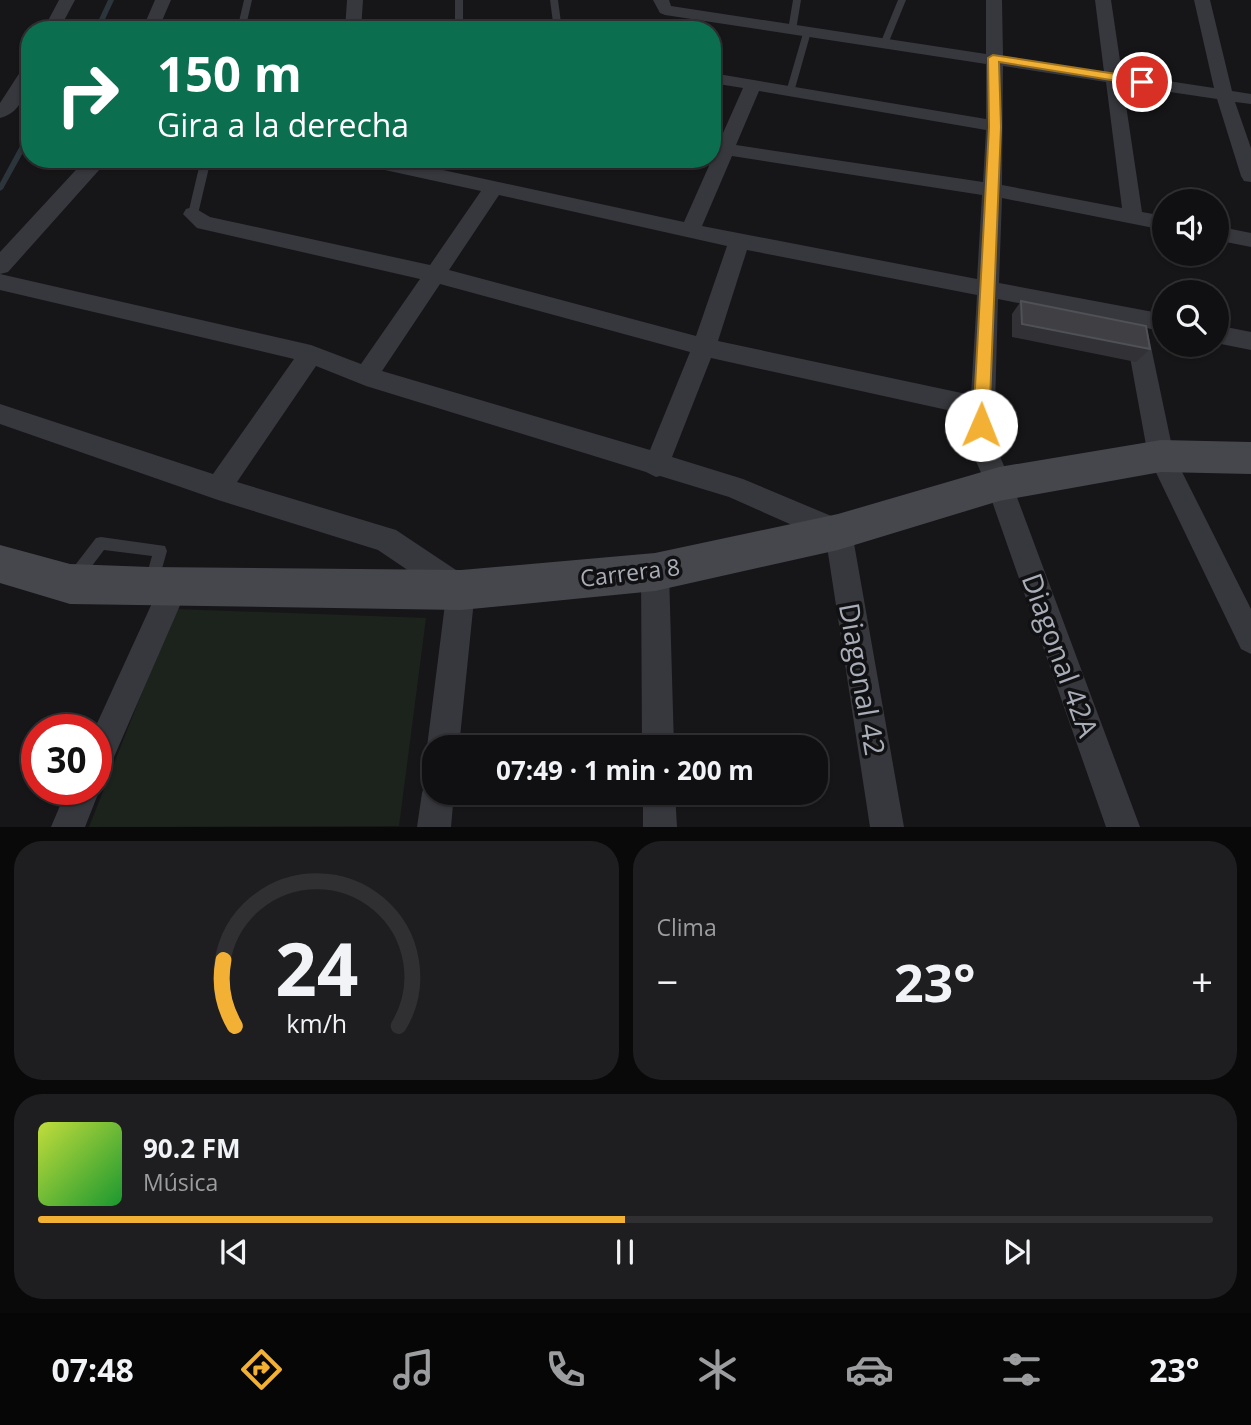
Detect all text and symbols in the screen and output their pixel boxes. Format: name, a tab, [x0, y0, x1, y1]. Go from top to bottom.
text: 150 m	[157, 40, 302, 106]
icon: right	[42, 49, 133, 140]
pin	[1112, 52, 1172, 112]
icon: arrive	[1123, 63, 1161, 101]
text: Gira a la derecha	[157, 103, 409, 146]
map controls	[1152, 189, 1229, 357]
button: sound	[1152, 189, 1229, 266]
button: search	[1152, 280, 1229, 357]
position arrow	[944, 388, 1018, 462]
street label: Carrera 8	[578, 550, 682, 594]
street label: Diagonal 42A	[1014, 568, 1108, 742]
street label: Diagonal 42	[831, 600, 895, 758]
speed limit sign: 30	[21, 714, 112, 805]
text: 07:49 · 1 min · 200 m	[496, 752, 754, 788]
text: Clima	[657, 911, 717, 943]
text: 24	[275, 919, 358, 1018]
text: 23°	[894, 946, 976, 1017]
text: −	[657, 955, 678, 1007]
text: +	[1191, 955, 1213, 1007]
text: km/h	[286, 1006, 347, 1040]
text: 90.2 FM	[143, 1130, 241, 1166]
text: Música	[143, 1166, 218, 1198]
icon: previous	[215, 1233, 253, 1271]
icon: pause	[606, 1233, 644, 1271]
icon: next	[998, 1233, 1036, 1271]
icon: directions	[237, 1345, 286, 1394]
icon: music	[389, 1345, 438, 1394]
icon: phone	[541, 1345, 590, 1394]
icon: climate	[693, 1345, 742, 1394]
icon: car	[845, 1345, 894, 1394]
icon: filters	[997, 1345, 1046, 1394]
text: 07:48	[52, 1348, 134, 1391]
text: 23°	[1149, 1348, 1199, 1391]

